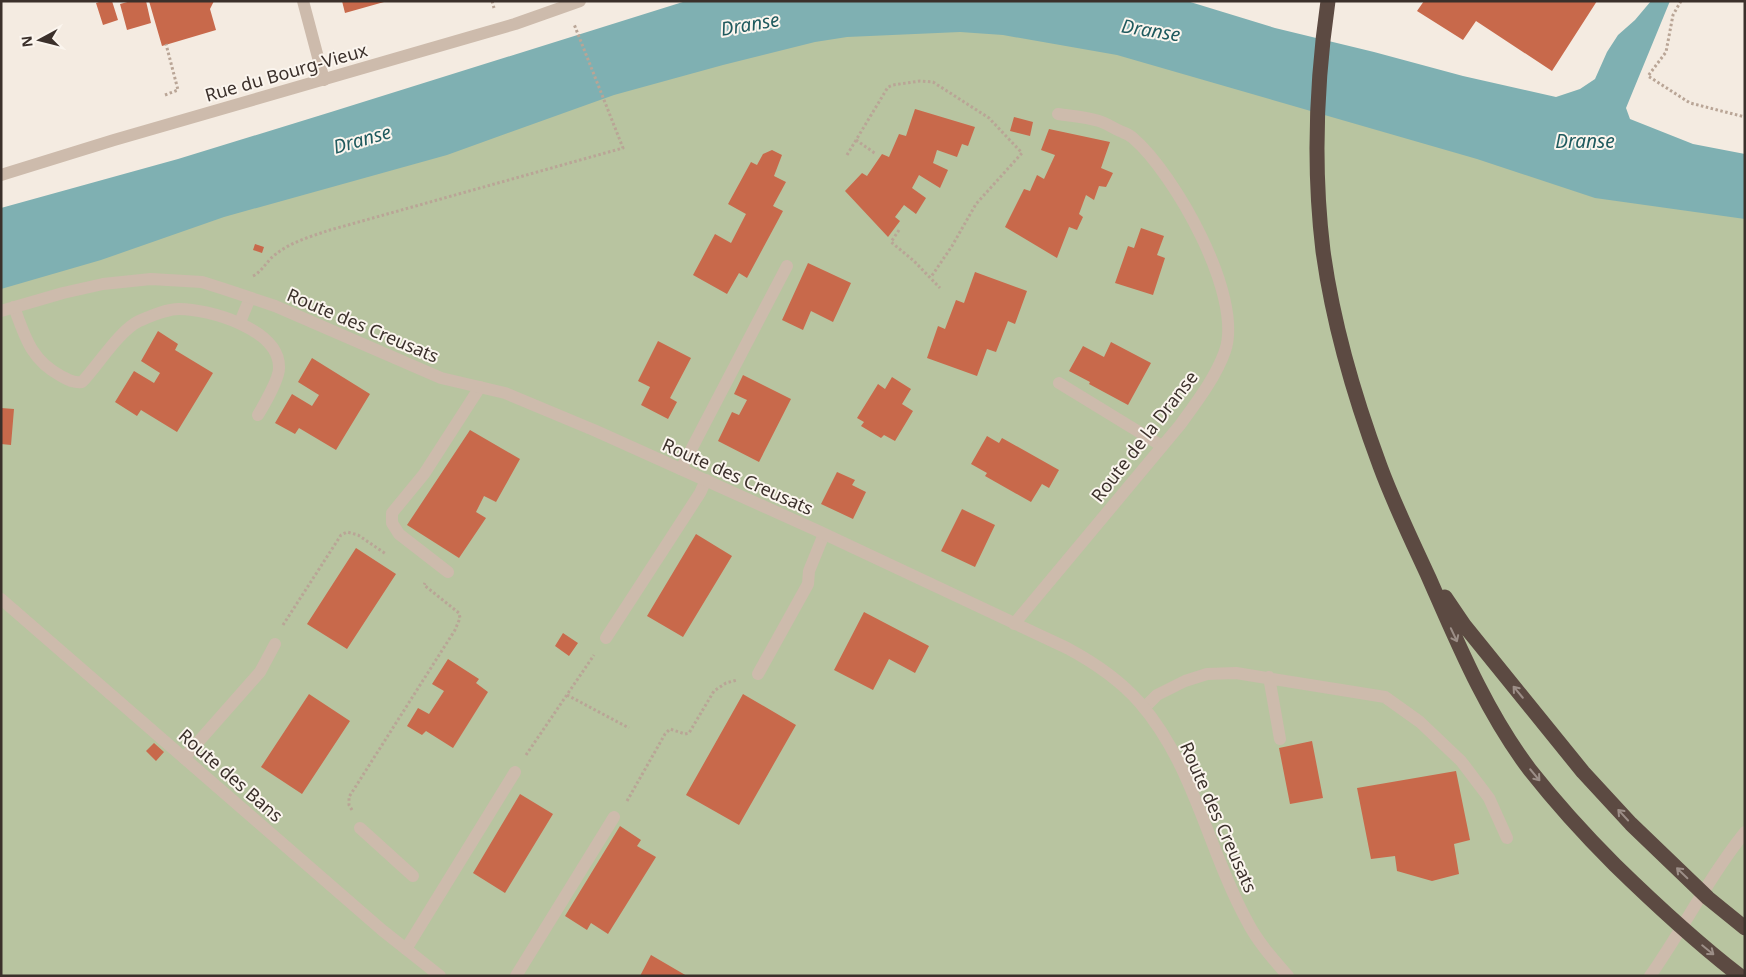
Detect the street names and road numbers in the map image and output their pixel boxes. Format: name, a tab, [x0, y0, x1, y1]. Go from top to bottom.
street label: Rue du Bourg-Vieux	[202, 37, 371, 107]
street label: Route des Creusats	[283, 282, 443, 368]
street label: Route de la Dranse	[1085, 366, 1203, 506]
street label: Route des Creusats	[659, 432, 817, 520]
street label: Route des Bans	[174, 723, 288, 827]
street label: Route des Creusats	[1175, 738, 1263, 896]

